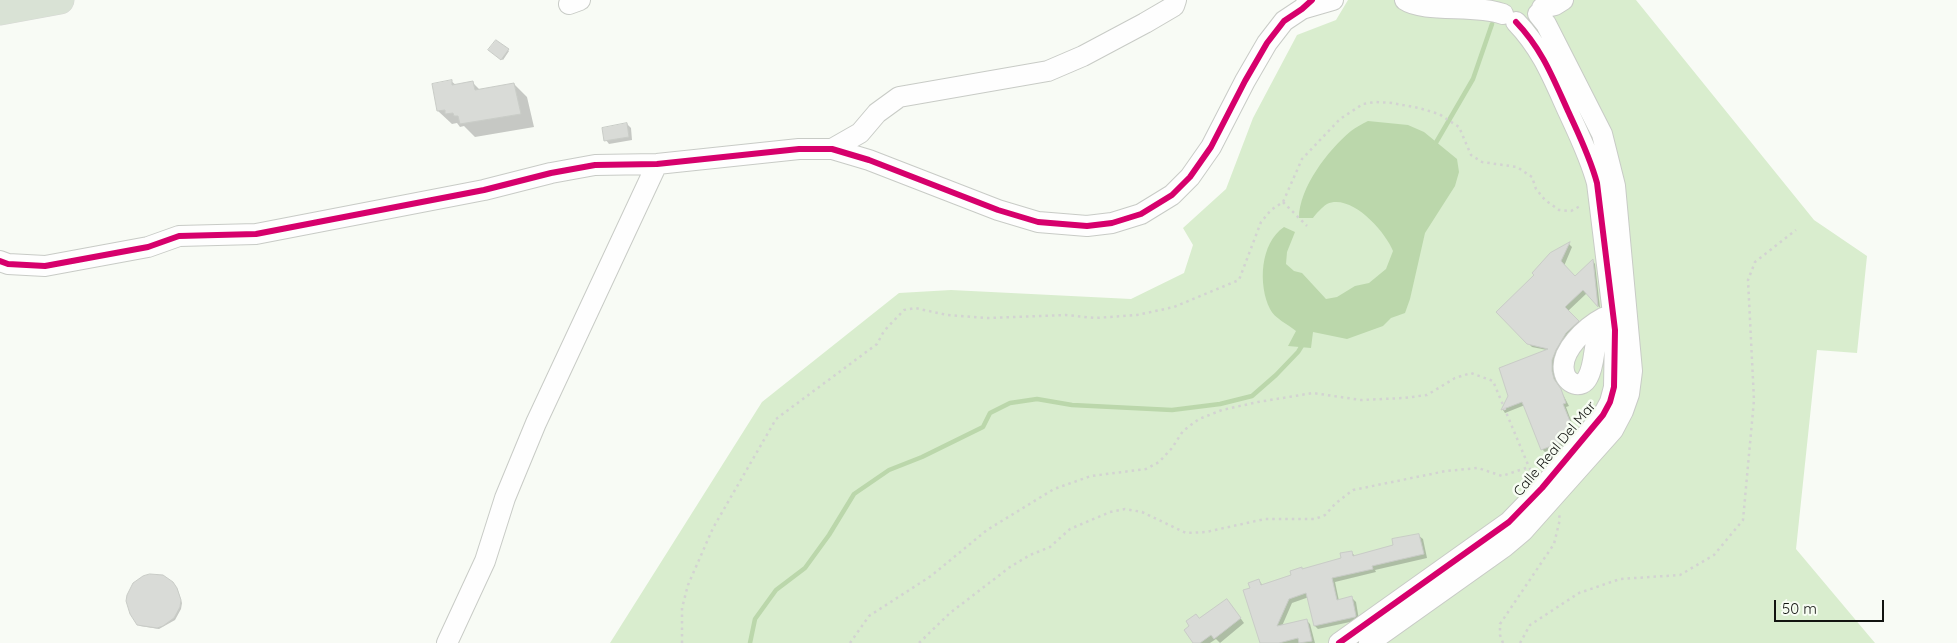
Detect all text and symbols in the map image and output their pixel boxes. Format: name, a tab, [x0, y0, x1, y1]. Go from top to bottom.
street label: Calle Real Del Mar	[1510, 398, 1600, 500]
scale bar	[1777, 590, 1887, 622]
text: 50 m	[1782, 599, 1817, 618]

